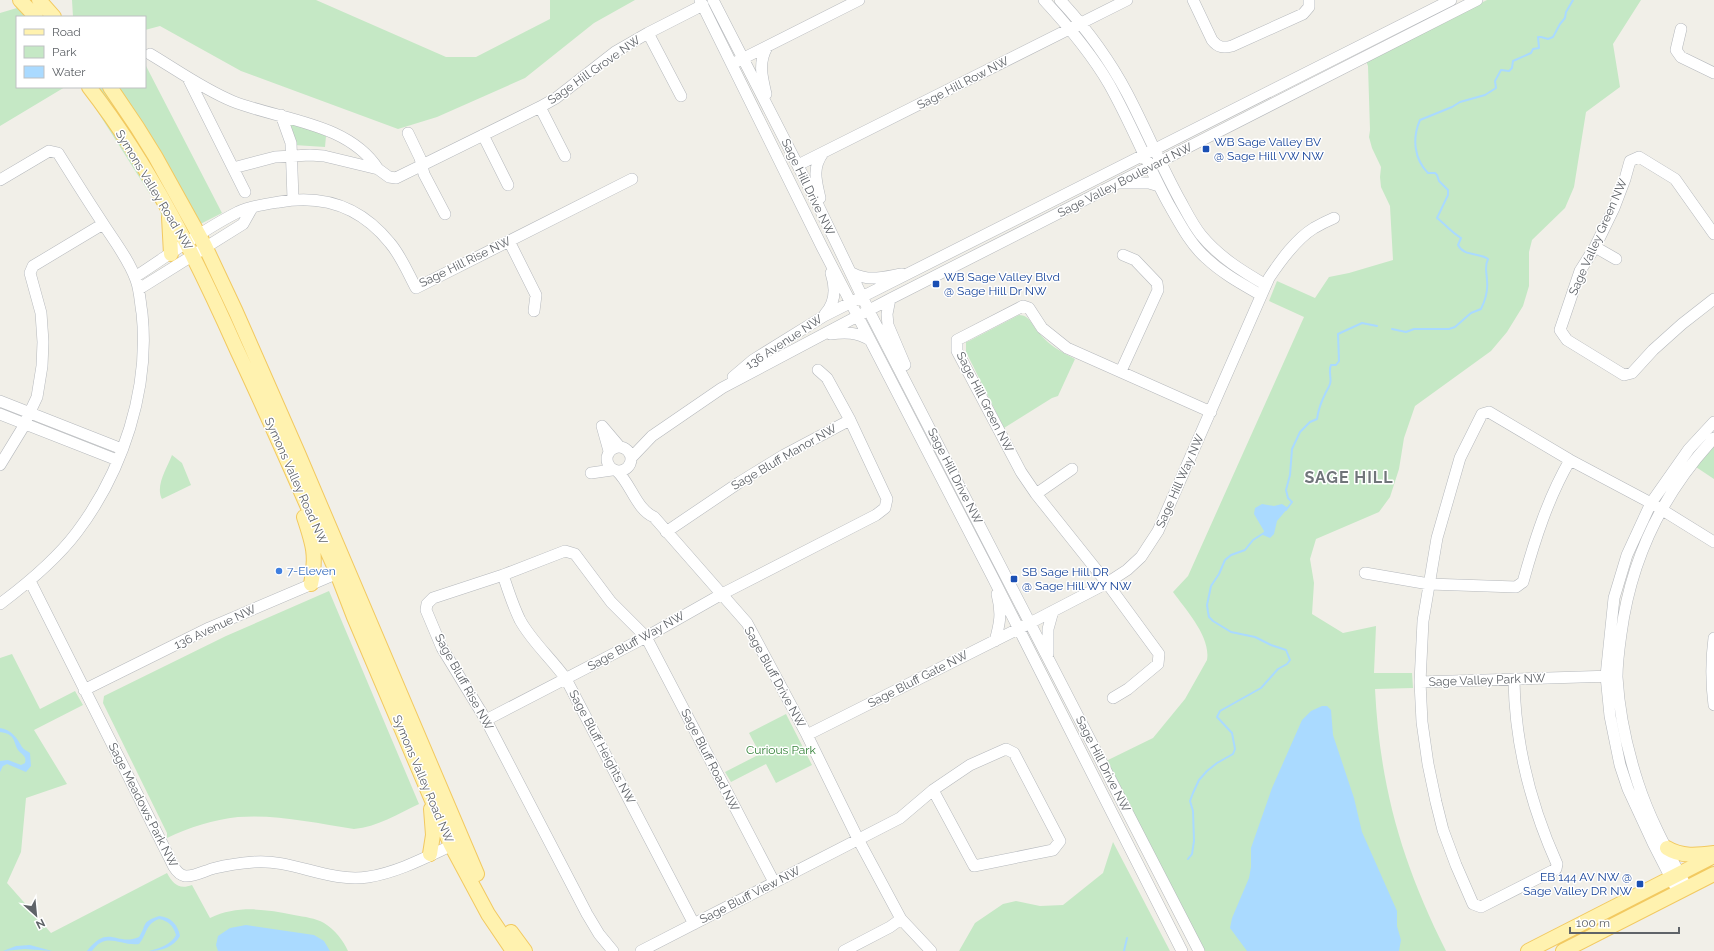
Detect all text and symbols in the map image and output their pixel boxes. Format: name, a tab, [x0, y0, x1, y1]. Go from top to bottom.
legend	[16, 16, 146, 88]
text: Road	[52, 25, 81, 39]
street label: Sage Hill Grove NW	[545, 33, 643, 107]
text: Park	[52, 45, 77, 59]
street label: Sage Hill Row NW	[915, 54, 1012, 112]
text: Water	[52, 65, 86, 79]
street label: Symons Valley Road NW	[113, 127, 196, 253]
place label: WB Sage Valley BV @ Sage Hill VW NW	[1214, 135, 1324, 163]
street label: Sage Hill Drive NW	[779, 136, 838, 238]
street label: Sage Valley Boulevard NW	[1055, 140, 1195, 220]
marker: WB Sage Valley BV @ Sage Hill VW NW	[1201, 144, 1211, 154]
street label: Sage Valley Green NW	[1566, 176, 1630, 298]
street label: Sage Hill Rise NW	[417, 234, 513, 290]
place label: WB Sage Valley Blvd @ Sage Hill Dr NW	[944, 270, 1060, 298]
marker: WB Sage Valley Blvd @ Sage Hill Dr NW	[931, 279, 941, 289]
street label: 136 Avenue NW	[743, 312, 825, 372]
street label: Sage Hill Green NW	[954, 350, 1017, 455]
street label: Symons Valley Road NW	[262, 415, 331, 547]
street label: Sage Bluff Manor NW	[729, 421, 840, 493]
street label: Sage Hill Drive NW	[925, 426, 985, 527]
street label: Sage Hill Way NW	[1153, 432, 1207, 530]
district label: SAGE HILL	[1304, 468, 1394, 487]
place label: 7-Eleven	[287, 564, 336, 578]
place label: SB Sage Hill DR @ Sage Hill WY NW	[1022, 565, 1132, 593]
marker: 7-Eleven	[274, 566, 284, 576]
marker: SB Sage Hill DR @ Sage Hill WY NW	[1009, 574, 1019, 584]
street label: 136 Avenue NW	[172, 602, 258, 652]
street label: Sage Bluff Way NW	[585, 608, 687, 673]
street label: Sage Bluff Drive NW	[741, 624, 809, 730]
street label: Sage Bluff Rise NW	[432, 632, 496, 733]
street label: Sage Bluff Gate NW	[866, 647, 971, 710]
street label: Sage Valley Park NW	[1428, 671, 1546, 689]
street label: Sage Bluff Heights NW	[566, 688, 638, 807]
street label: Sage Bluff Road NW	[678, 706, 742, 814]
street label: Symons Valley Road NW	[390, 713, 456, 845]
street label: Sage Hill Drive NW	[1073, 714, 1133, 815]
street label: Sage Meadows Park NW	[106, 741, 181, 870]
park label: Curious Park	[746, 743, 817, 757]
street label: Sage Bluff View NW	[697, 863, 803, 926]
place label: EB 144 AV NW @ Sage Valley DR NW	[1523, 870, 1632, 898]
marker: EB 144 AV NW @ Sage Valley DR NW	[1635, 879, 1645, 889]
north arrow	[16, 895, 56, 935]
scale bar	[1570, 909, 1679, 935]
text: N	[34, 916, 47, 931]
text: 100 m	[1576, 916, 1610, 930]

